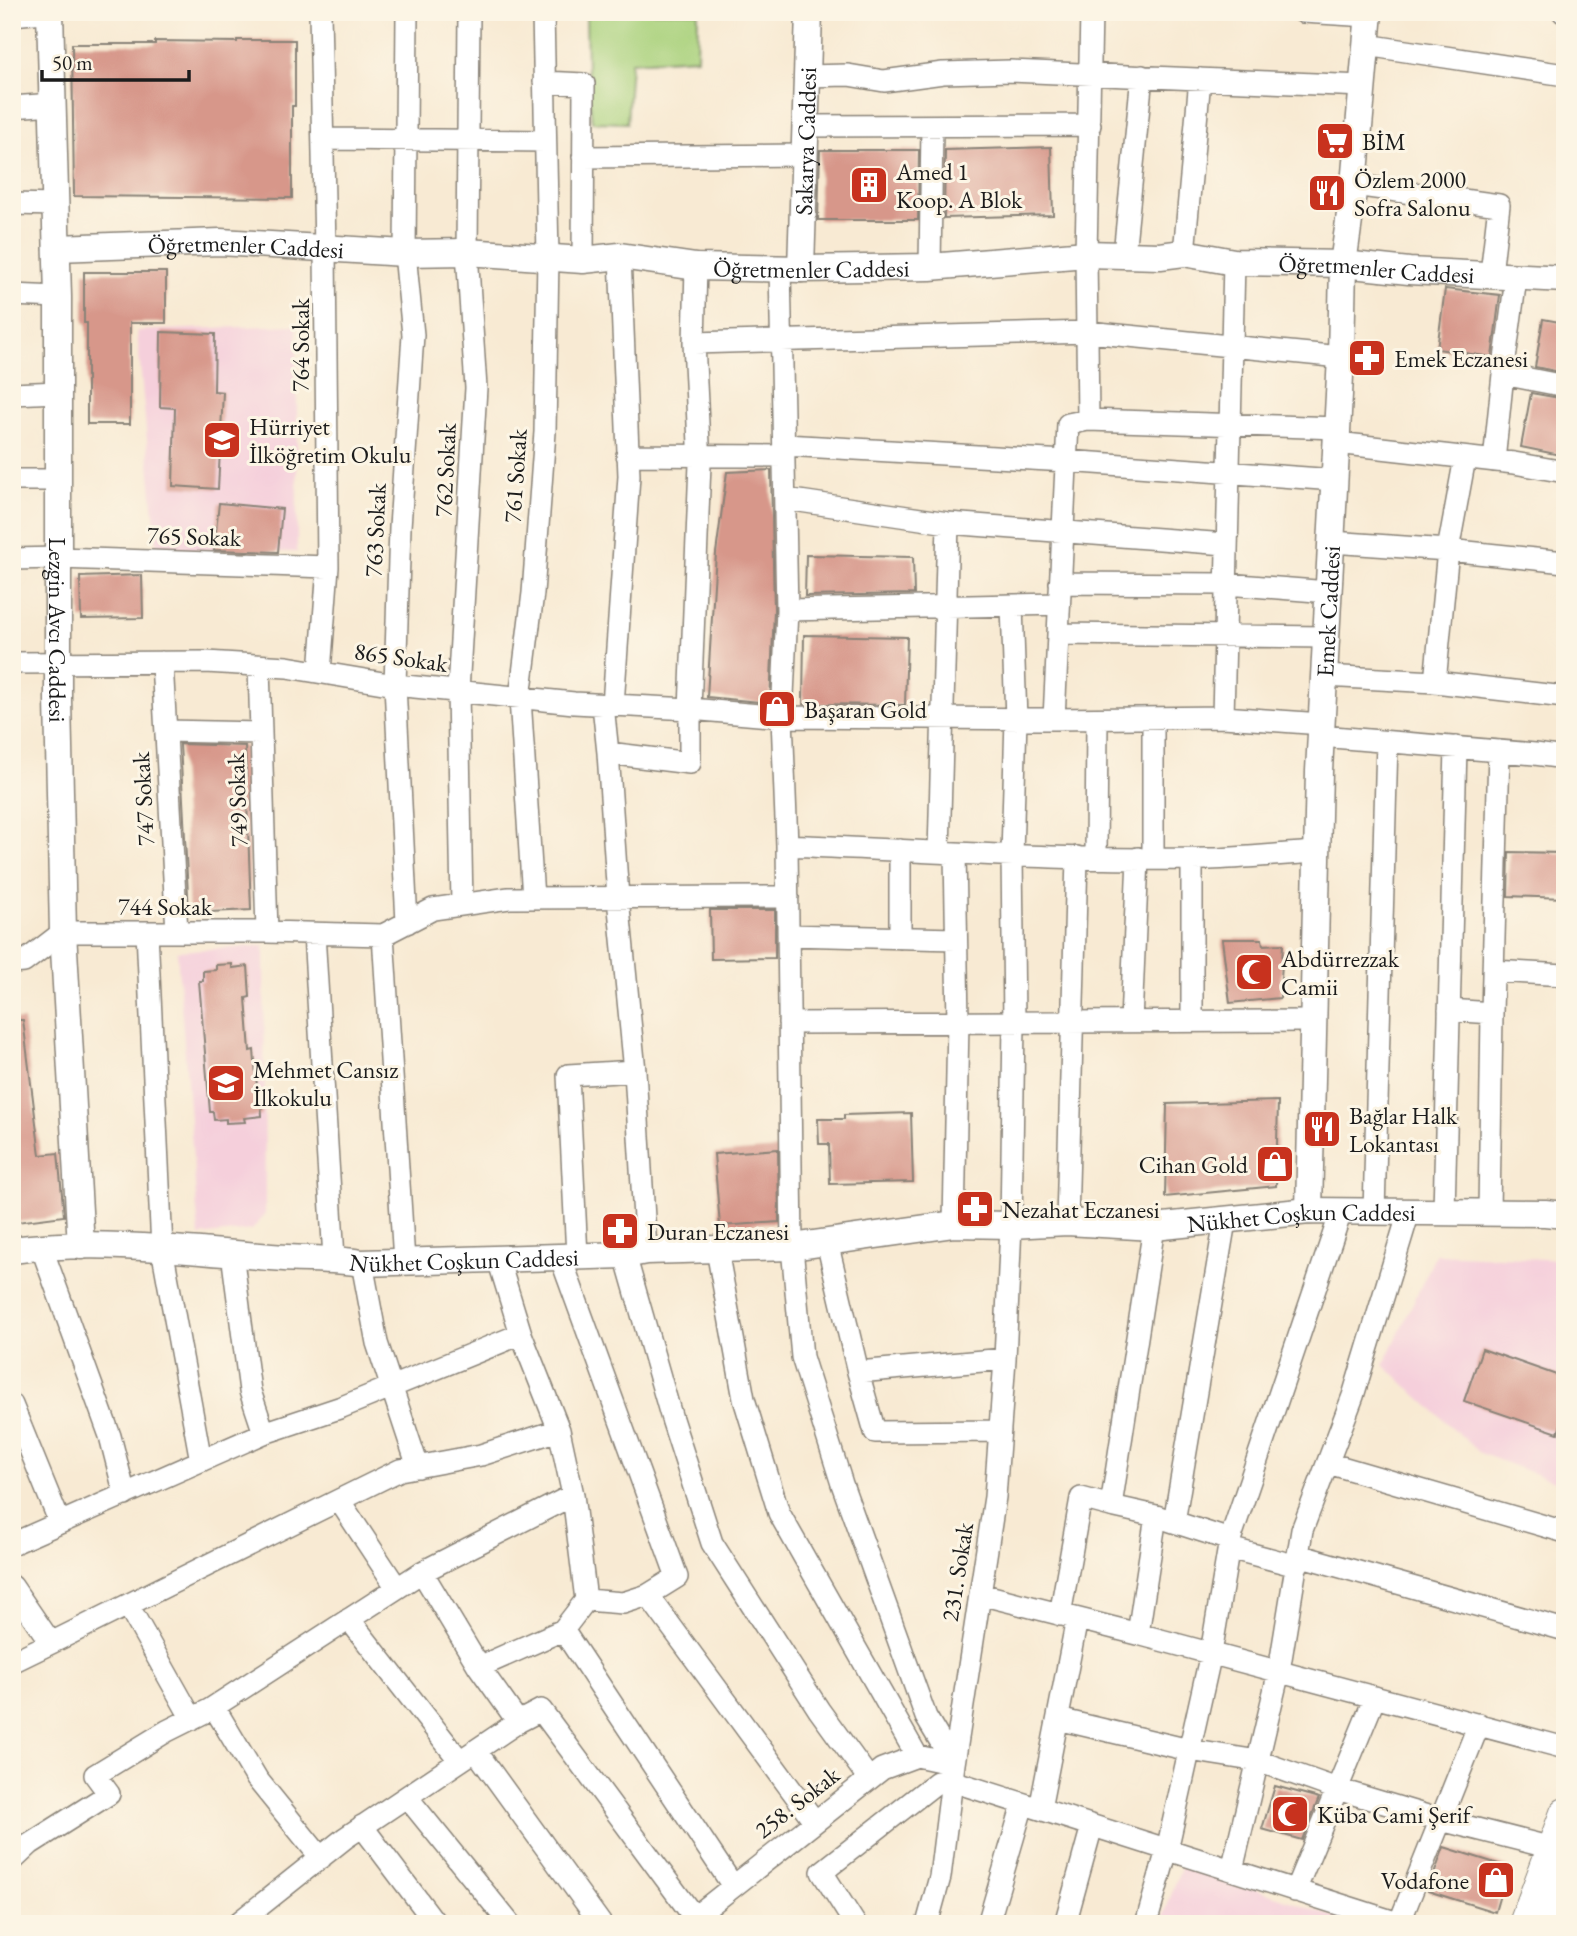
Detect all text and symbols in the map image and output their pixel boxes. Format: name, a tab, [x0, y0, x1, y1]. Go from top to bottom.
scale bar	[42, 38, 189, 82]
text: 50 m	[52, 49, 93, 76]
street label: Sakarya Caddesi	[787, 66, 823, 216]
supermarket icon: BİM	[1314, 120, 1356, 162]
place label: BİM	[1362, 126, 1406, 157]
place label: Amed 1 Koop. A Blok	[895, 156, 1023, 215]
building icon: Amed 1 Koop. A Blok	[848, 164, 890, 206]
place label: Özlem 2000 Sofra Salonu	[1354, 164, 1471, 223]
restaurant icon: Özlem 2000 Sofra Salonu	[1306, 172, 1348, 214]
street label: Öğretmenler Caddesi	[147, 226, 345, 265]
street label: Öğretmenler Caddesi	[1278, 247, 1475, 290]
street label: Öğretmenler Caddesi	[713, 252, 910, 285]
street label: 764 Sokak	[285, 297, 316, 392]
pharmacy icon: Emek Eczanesi	[1346, 337, 1388, 379]
place label: Emek Eczanesi	[1394, 343, 1528, 374]
place label: Hürriyet İlköğretim Okulu	[249, 411, 412, 470]
school or university icon: Hürriyet İlköğretim Okulu	[201, 419, 243, 461]
street label: 762 Sokak	[427, 421, 463, 518]
street label: 761 Sokak	[496, 427, 534, 524]
street label: 763 Sokak	[357, 481, 393, 578]
street label: 765 Sokak	[146, 519, 242, 553]
street label: Lezgin Avcı Caddesi	[42, 537, 74, 723]
street label: Emek Caddesi	[1309, 545, 1346, 678]
street label: 865 Sokak	[352, 635, 450, 679]
shop icon: Başaran Gold	[756, 688, 798, 730]
place label: Başaran Gold	[804, 694, 928, 725]
street label: 747 Sokak	[125, 750, 161, 847]
street label: 749 Sokak	[220, 752, 254, 848]
street label: 744 Sokak	[118, 891, 213, 922]
place label: Abdürrezzak Camii	[1280, 943, 1400, 1002]
mosque icon: Abdürrezzak Camii	[1233, 951, 1275, 993]
place label: Mehmet Cansız İlkokulu	[253, 1054, 398, 1113]
school or university icon: Mehmet Cansız İlkokulu	[205, 1062, 247, 1104]
place label: Bağlar Halk Lokantası	[1349, 1100, 1458, 1159]
restaurant icon: Bağlar Halk Lokantası	[1301, 1108, 1343, 1150]
shop icon: Cihan Gold	[1254, 1143, 1296, 1185]
place label: Cihan Gold	[1139, 1149, 1249, 1180]
pharmacy icon: Nezahat Eczanesi	[954, 1188, 996, 1230]
place label: Nezahat Eczanesi	[1002, 1194, 1160, 1225]
street label: Nükhet Coşkun Caddesi	[1185, 1195, 1416, 1239]
pharmacy icon: Duran Eczanesi	[599, 1210, 641, 1252]
place label: Duran Eczanesi	[647, 1216, 789, 1247]
street label: Nükhet Coşkun Caddesi	[347, 1241, 579, 1279]
street label: 231. Sokak	[934, 1520, 980, 1624]
street label: 258. Sokak	[748, 1759, 846, 1845]
mosque icon: Küba Cami Şerif	[1269, 1793, 1311, 1835]
place label: Küba Cami Şerif	[1317, 1799, 1474, 1830]
shop icon: Vodafone	[1475, 1859, 1517, 1901]
place label: Vodafone	[1381, 1865, 1469, 1896]

